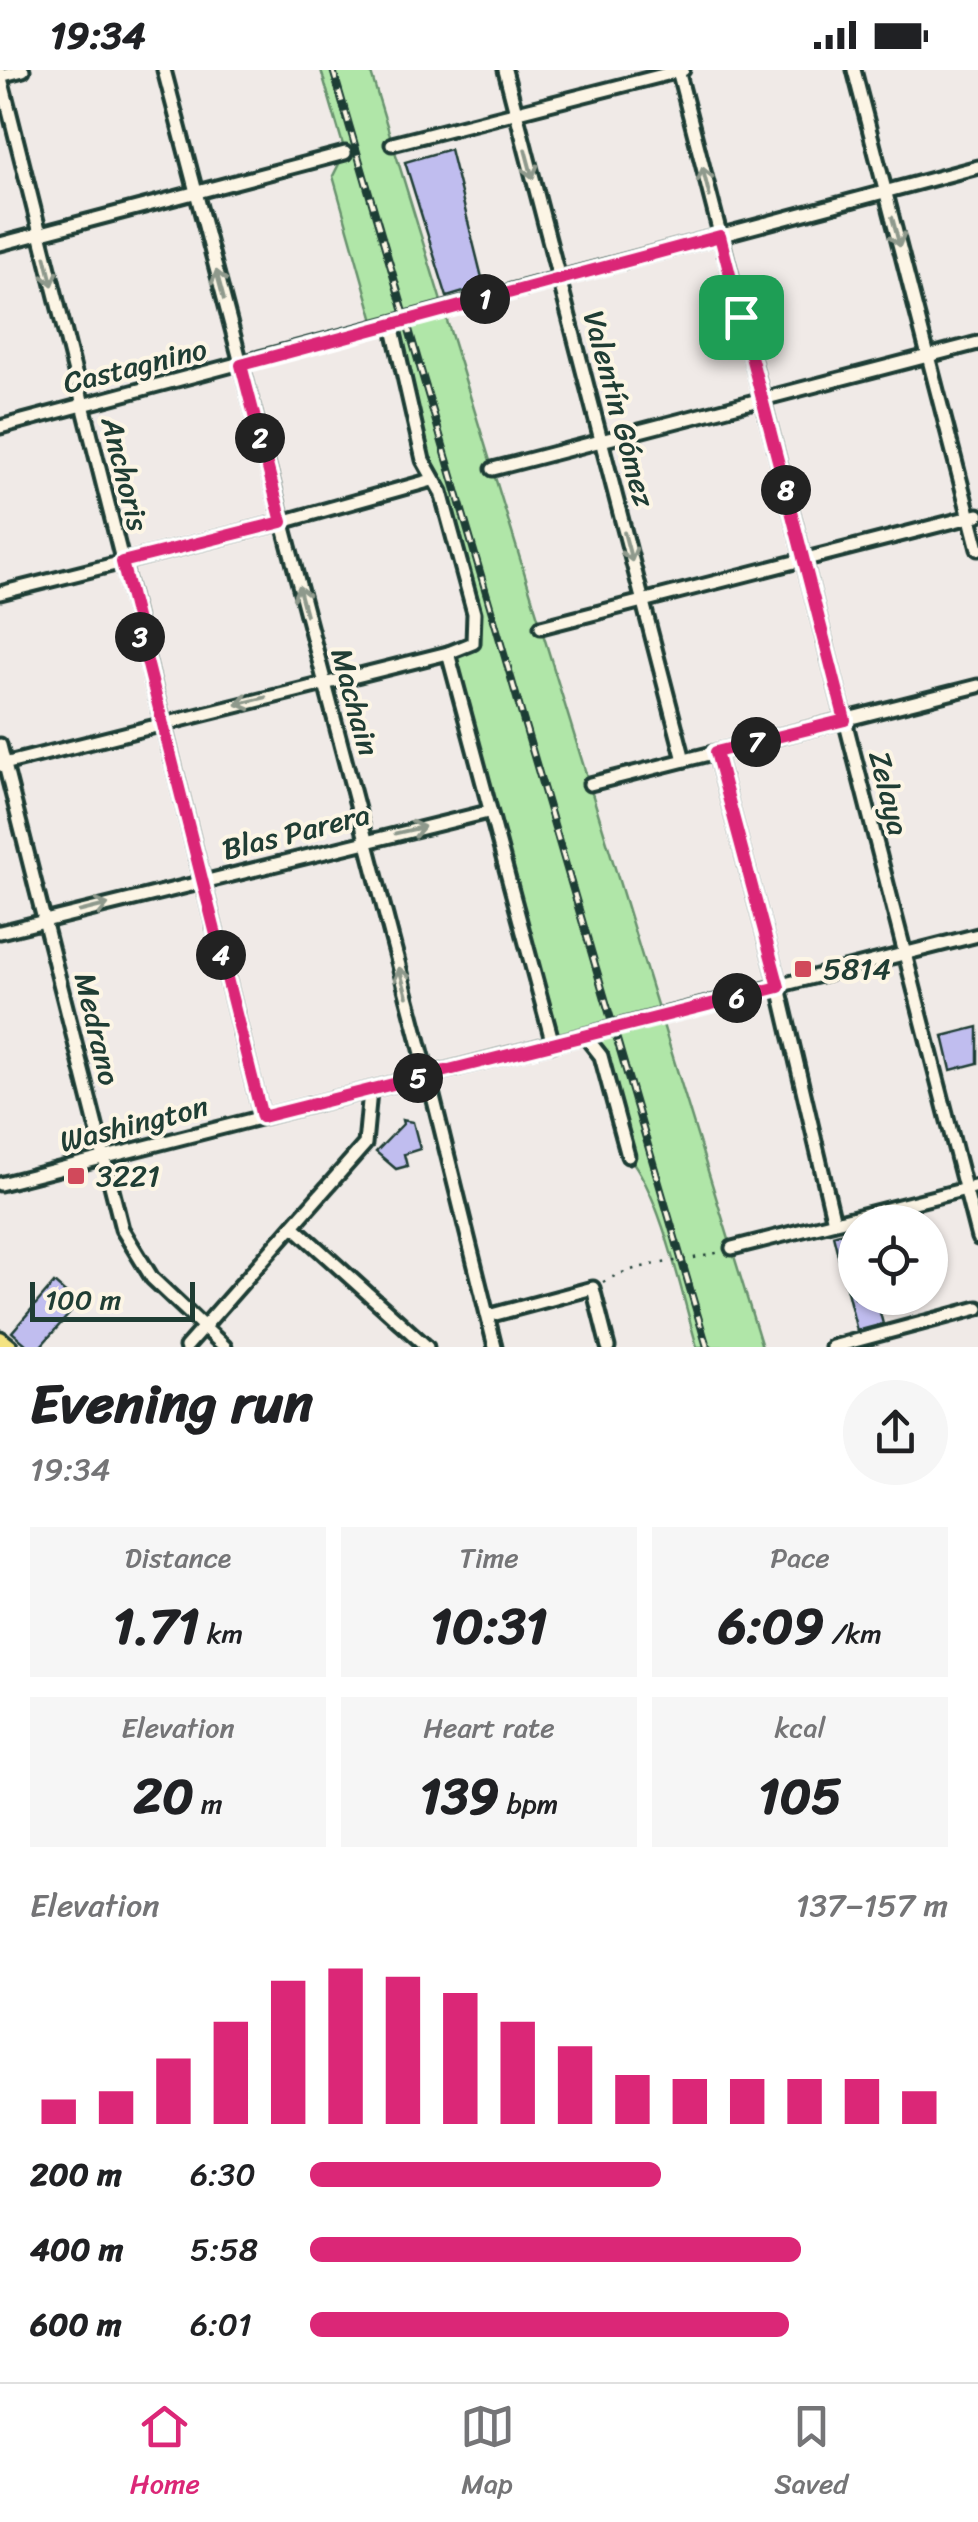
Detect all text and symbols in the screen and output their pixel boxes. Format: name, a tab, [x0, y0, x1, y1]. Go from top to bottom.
text: 19:34	[50, 2, 146, 69]
one-way arrow	[521, 148, 540, 179]
one-way arrow	[696, 167, 715, 198]
one-way arrow	[888, 215, 906, 247]
one-way arrow	[41, 254, 59, 286]
one-way arrow	[210, 270, 229, 301]
pin: 1	[460, 274, 510, 324]
text: 1	[479, 274, 491, 323]
pin	[699, 275, 784, 360]
icon: arrive	[714, 290, 769, 345]
street label: Valentín Gómez	[567, 304, 671, 514]
street label: Castagnino	[57, 322, 213, 410]
street label: Anchoris	[85, 410, 165, 537]
pin: 2	[235, 413, 285, 463]
text: 2	[252, 413, 268, 462]
pin: 8	[761, 465, 811, 515]
text: 8	[778, 465, 794, 514]
one-way arrow	[620, 531, 639, 562]
one-way arrow	[292, 585, 311, 616]
pin: 3	[115, 612, 165, 662]
text: 3	[132, 612, 148, 661]
street label: Machain	[315, 642, 395, 762]
one-way arrow	[236, 692, 267, 711]
pin: 7	[731, 717, 781, 767]
text: 7	[748, 717, 764, 766]
street label: Zelaya	[852, 745, 926, 841]
street label: Blas Parera	[216, 788, 376, 876]
one-way arrow	[393, 820, 425, 838]
one-way arrow	[77, 898, 109, 916]
pin: 4	[196, 930, 246, 980]
text: 4	[212, 930, 230, 979]
place label: 5814	[823, 942, 891, 996]
marker: 5814	[792, 958, 814, 980]
street label: Medrano	[58, 967, 136, 1091]
one-way arrow	[392, 967, 411, 998]
pin: 6	[712, 973, 762, 1023]
text: 6	[729, 973, 745, 1022]
pin: 5	[393, 1053, 443, 1103]
text: 5	[409, 1053, 427, 1102]
street label: Washington	[54, 1079, 214, 1169]
place label: 3221	[96, 1149, 160, 1203]
marker: 3221	[65, 1165, 87, 1187]
map controls	[838, 1205, 948, 1315]
button: locate	[838, 1205, 948, 1315]
text: 100 m	[45, 1275, 121, 1324]
scale bar	[30, 1277, 195, 1322]
text: Evening run	[30, 1355, 313, 1452]
button: share	[843, 1380, 948, 1485]
text: 19:34	[30, 1441, 111, 1498]
text: Distance	[125, 1533, 231, 1582]
text: Time	[459, 1533, 519, 1582]
text: Pace	[770, 1533, 830, 1582]
text: 1.71	[113, 1582, 199, 1671]
text: 10:31	[430, 1582, 548, 1671]
text: 6:09	[718, 1582, 824, 1671]
text: km	[199, 1609, 243, 1658]
text: /km	[824, 1609, 882, 1658]
text: Elevation	[121, 1703, 235, 1752]
text: Heart rate	[423, 1703, 555, 1752]
text: kcal	[775, 1703, 825, 1752]
text: 20	[133, 1752, 194, 1841]
text: 139	[420, 1752, 499, 1841]
text: 105	[758, 1752, 842, 1841]
text: m	[194, 1779, 223, 1828]
text: bpm	[499, 1779, 558, 1828]
text: Elevation	[30, 1877, 160, 1934]
text: 137–157 m	[796, 1877, 948, 1934]
text: 200 m	[30, 2146, 122, 2203]
text: 6:30	[190, 2146, 256, 2203]
text: 400 m	[30, 2221, 123, 2278]
text: 5:58	[190, 2221, 258, 2278]
text: 600 m	[30, 2296, 122, 2353]
text: 6:01	[190, 2296, 252, 2353]
tab: Home	[130, 2399, 200, 2508]
tab: Map	[460, 2399, 515, 2508]
tab: Saved	[774, 2399, 848, 2508]

